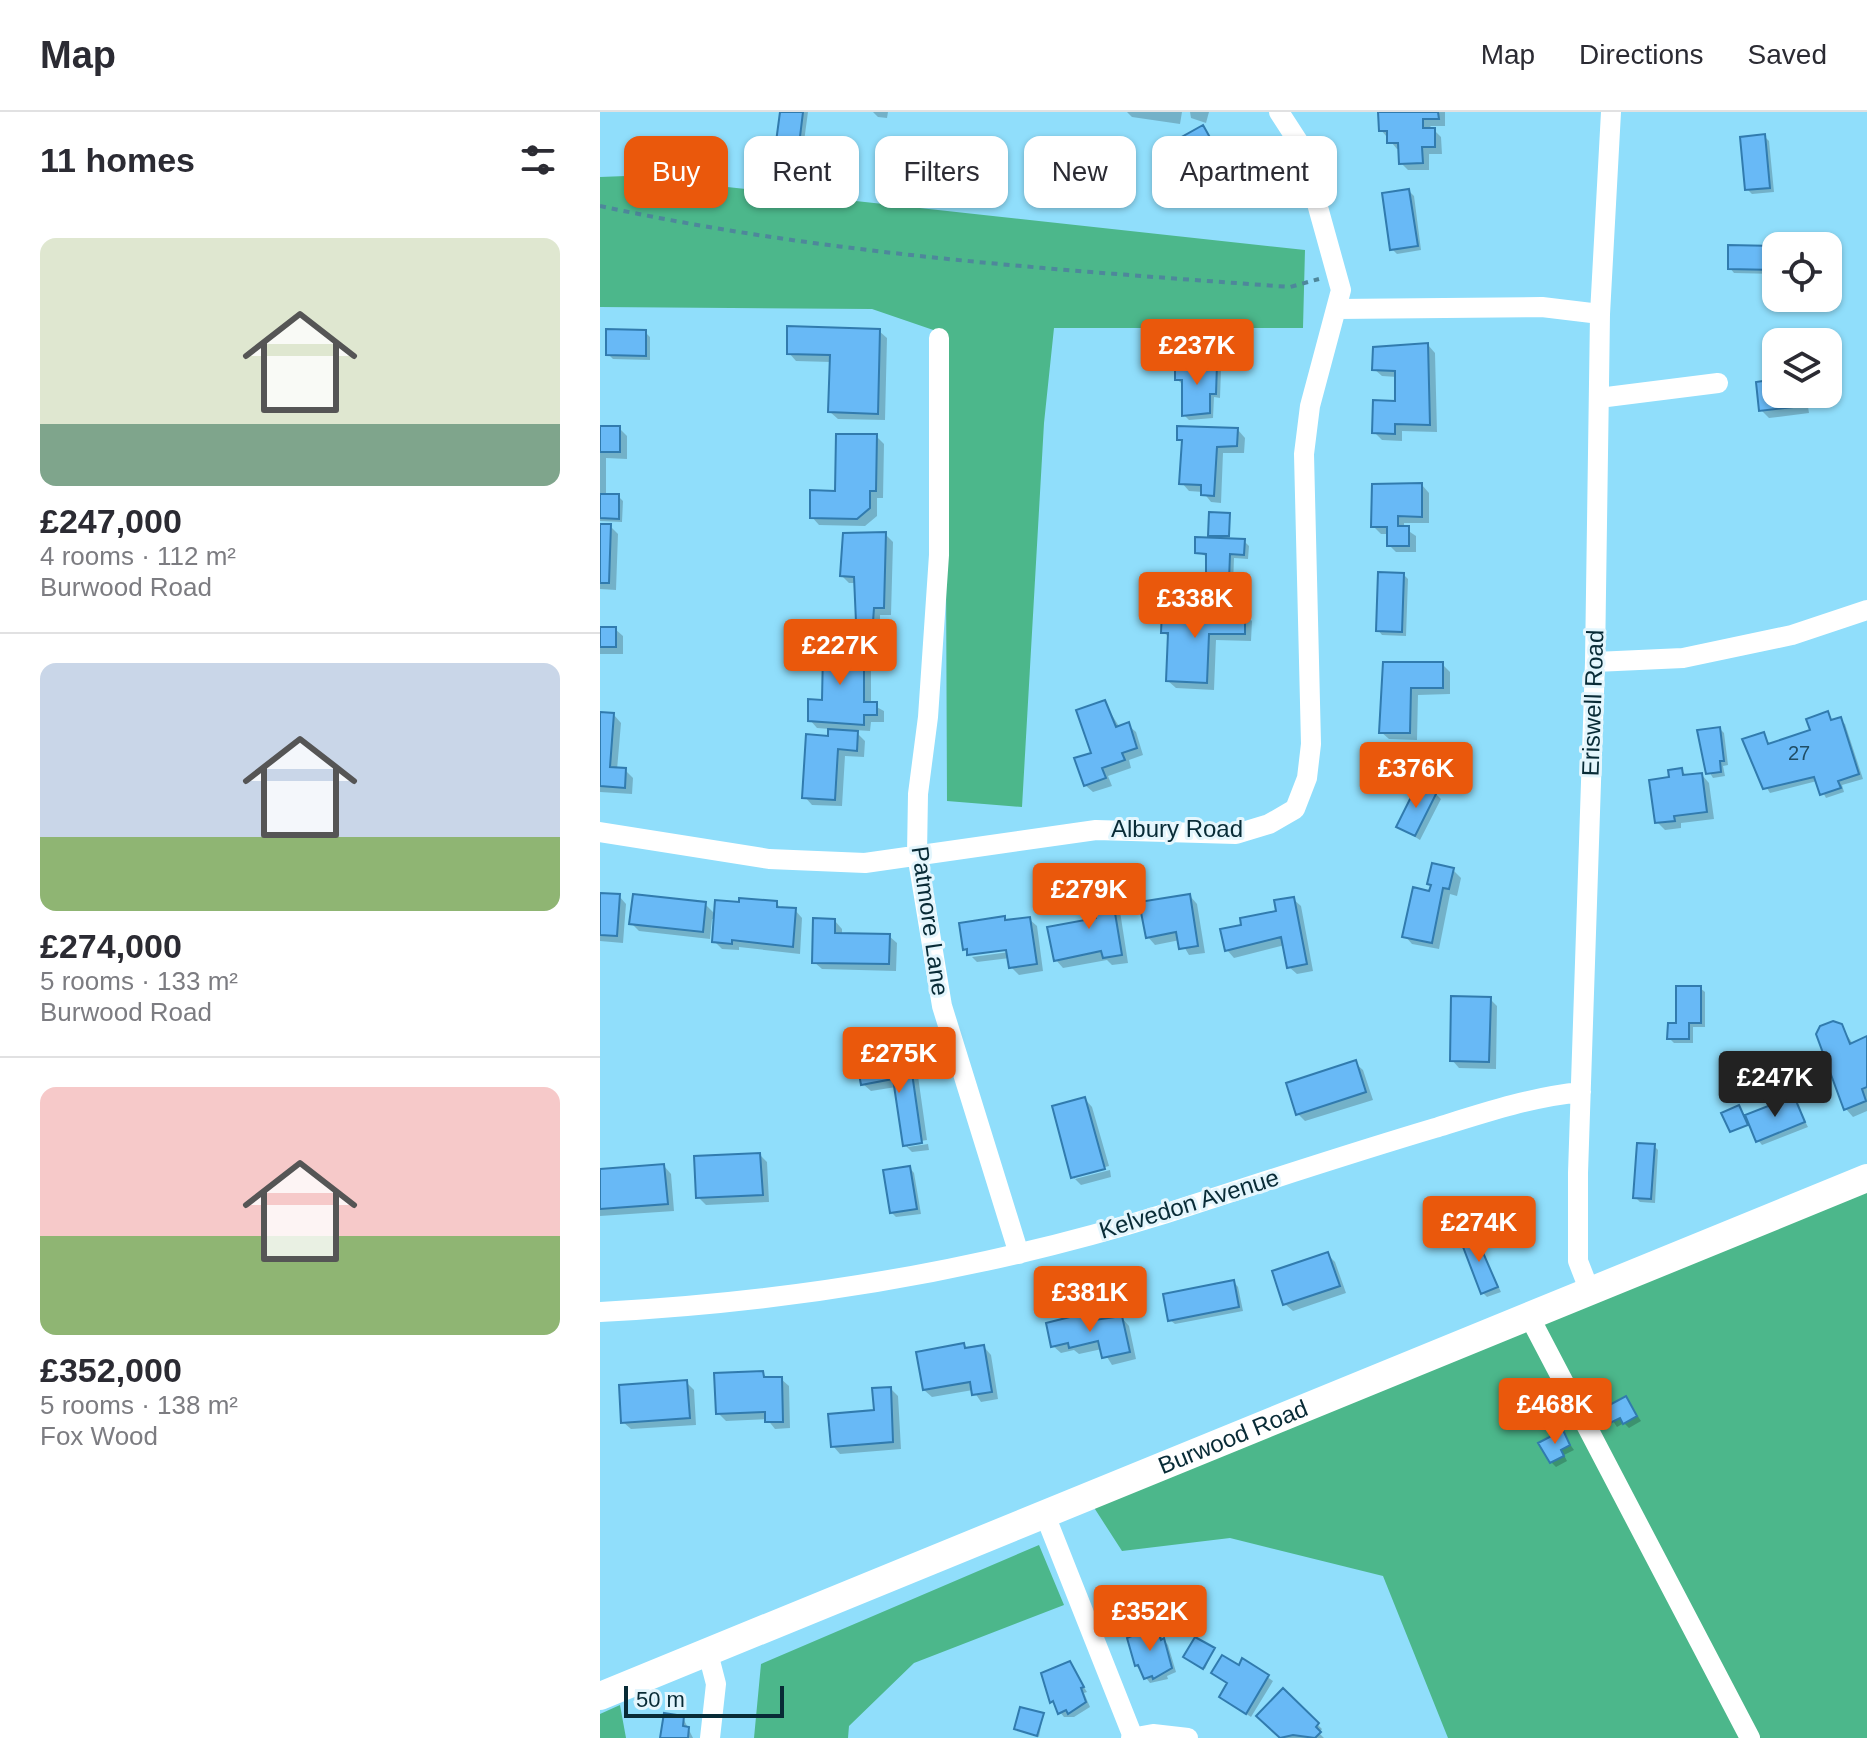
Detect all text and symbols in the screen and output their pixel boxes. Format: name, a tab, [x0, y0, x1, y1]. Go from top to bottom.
text: Map	[40, 34, 116, 76]
text: Map	[1481, 39, 1535, 70]
text: Directions	[1579, 39, 1704, 70]
text: Saved	[1748, 39, 1827, 70]
chip: Buy	[624, 136, 728, 208]
chip: Rent	[744, 136, 859, 208]
chip: Filters	[875, 136, 1008, 208]
chip: New	[1024, 136, 1136, 208]
chip: Apartment	[1152, 136, 1337, 208]
icon: filters	[516, 138, 560, 182]
text: 11 homes	[40, 141, 195, 179]
map controls	[1762, 232, 1842, 408]
button: locate	[1762, 232, 1842, 312]
icon: home	[228, 290, 372, 434]
pin: £237K	[1141, 319, 1253, 387]
button: layers	[1762, 328, 1842, 408]
text: £237K	[1159, 330, 1235, 360]
text: £247,000	[40, 502, 182, 540]
text: 4 rooms · 112 m²	[40, 541, 236, 571]
text: Burwood Road	[40, 572, 212, 602]
pin: £338K	[1139, 572, 1251, 640]
text: £338K	[1157, 583, 1233, 613]
pin: £227K	[784, 619, 896, 687]
street label: Eriswell Road	[1576, 629, 1609, 777]
text: £227K	[802, 630, 878, 660]
icon: home	[228, 715, 372, 859]
pin: £376K	[1360, 742, 1472, 810]
house number: 27	[1788, 742, 1810, 764]
text: £376K	[1378, 753, 1454, 783]
street label: Albury Road	[1111, 815, 1243, 842]
street label: Patmore Lane	[907, 844, 954, 997]
pin: £279K	[1033, 863, 1145, 931]
text: £279K	[1051, 874, 1127, 904]
text: £274,000	[40, 927, 182, 965]
text: 5 rooms · 133 m²	[40, 966, 238, 996]
text: Burwood Road	[40, 997, 212, 1027]
pin: £275K	[843, 1027, 955, 1095]
text: £275K	[861, 1038, 937, 1068]
pin: £247K	[1719, 1051, 1831, 1119]
text: £247K	[1737, 1062, 1813, 1092]
icon: home	[228, 1139, 372, 1283]
street label: Kelvedon Avenue	[1096, 1163, 1282, 1244]
pin: £274K	[1423, 1196, 1535, 1264]
text: £274K	[1441, 1207, 1517, 1237]
pin: £381K	[1034, 1266, 1146, 1334]
text: £381K	[1052, 1277, 1128, 1307]
text: £352,000	[40, 1351, 182, 1389]
pin: £468K	[1499, 1378, 1611, 1446]
text: £468K	[1517, 1389, 1593, 1419]
text: 5 rooms · 138 m²	[40, 1390, 238, 1420]
street label: Burwood Road	[1154, 1394, 1312, 1479]
text: Fox Wood	[40, 1421, 158, 1451]
pin: £352K	[1094, 1585, 1206, 1653]
text: £352K	[1112, 1596, 1188, 1626]
scale bar	[624, 1682, 784, 1718]
text: 50 m	[636, 1687, 685, 1712]

